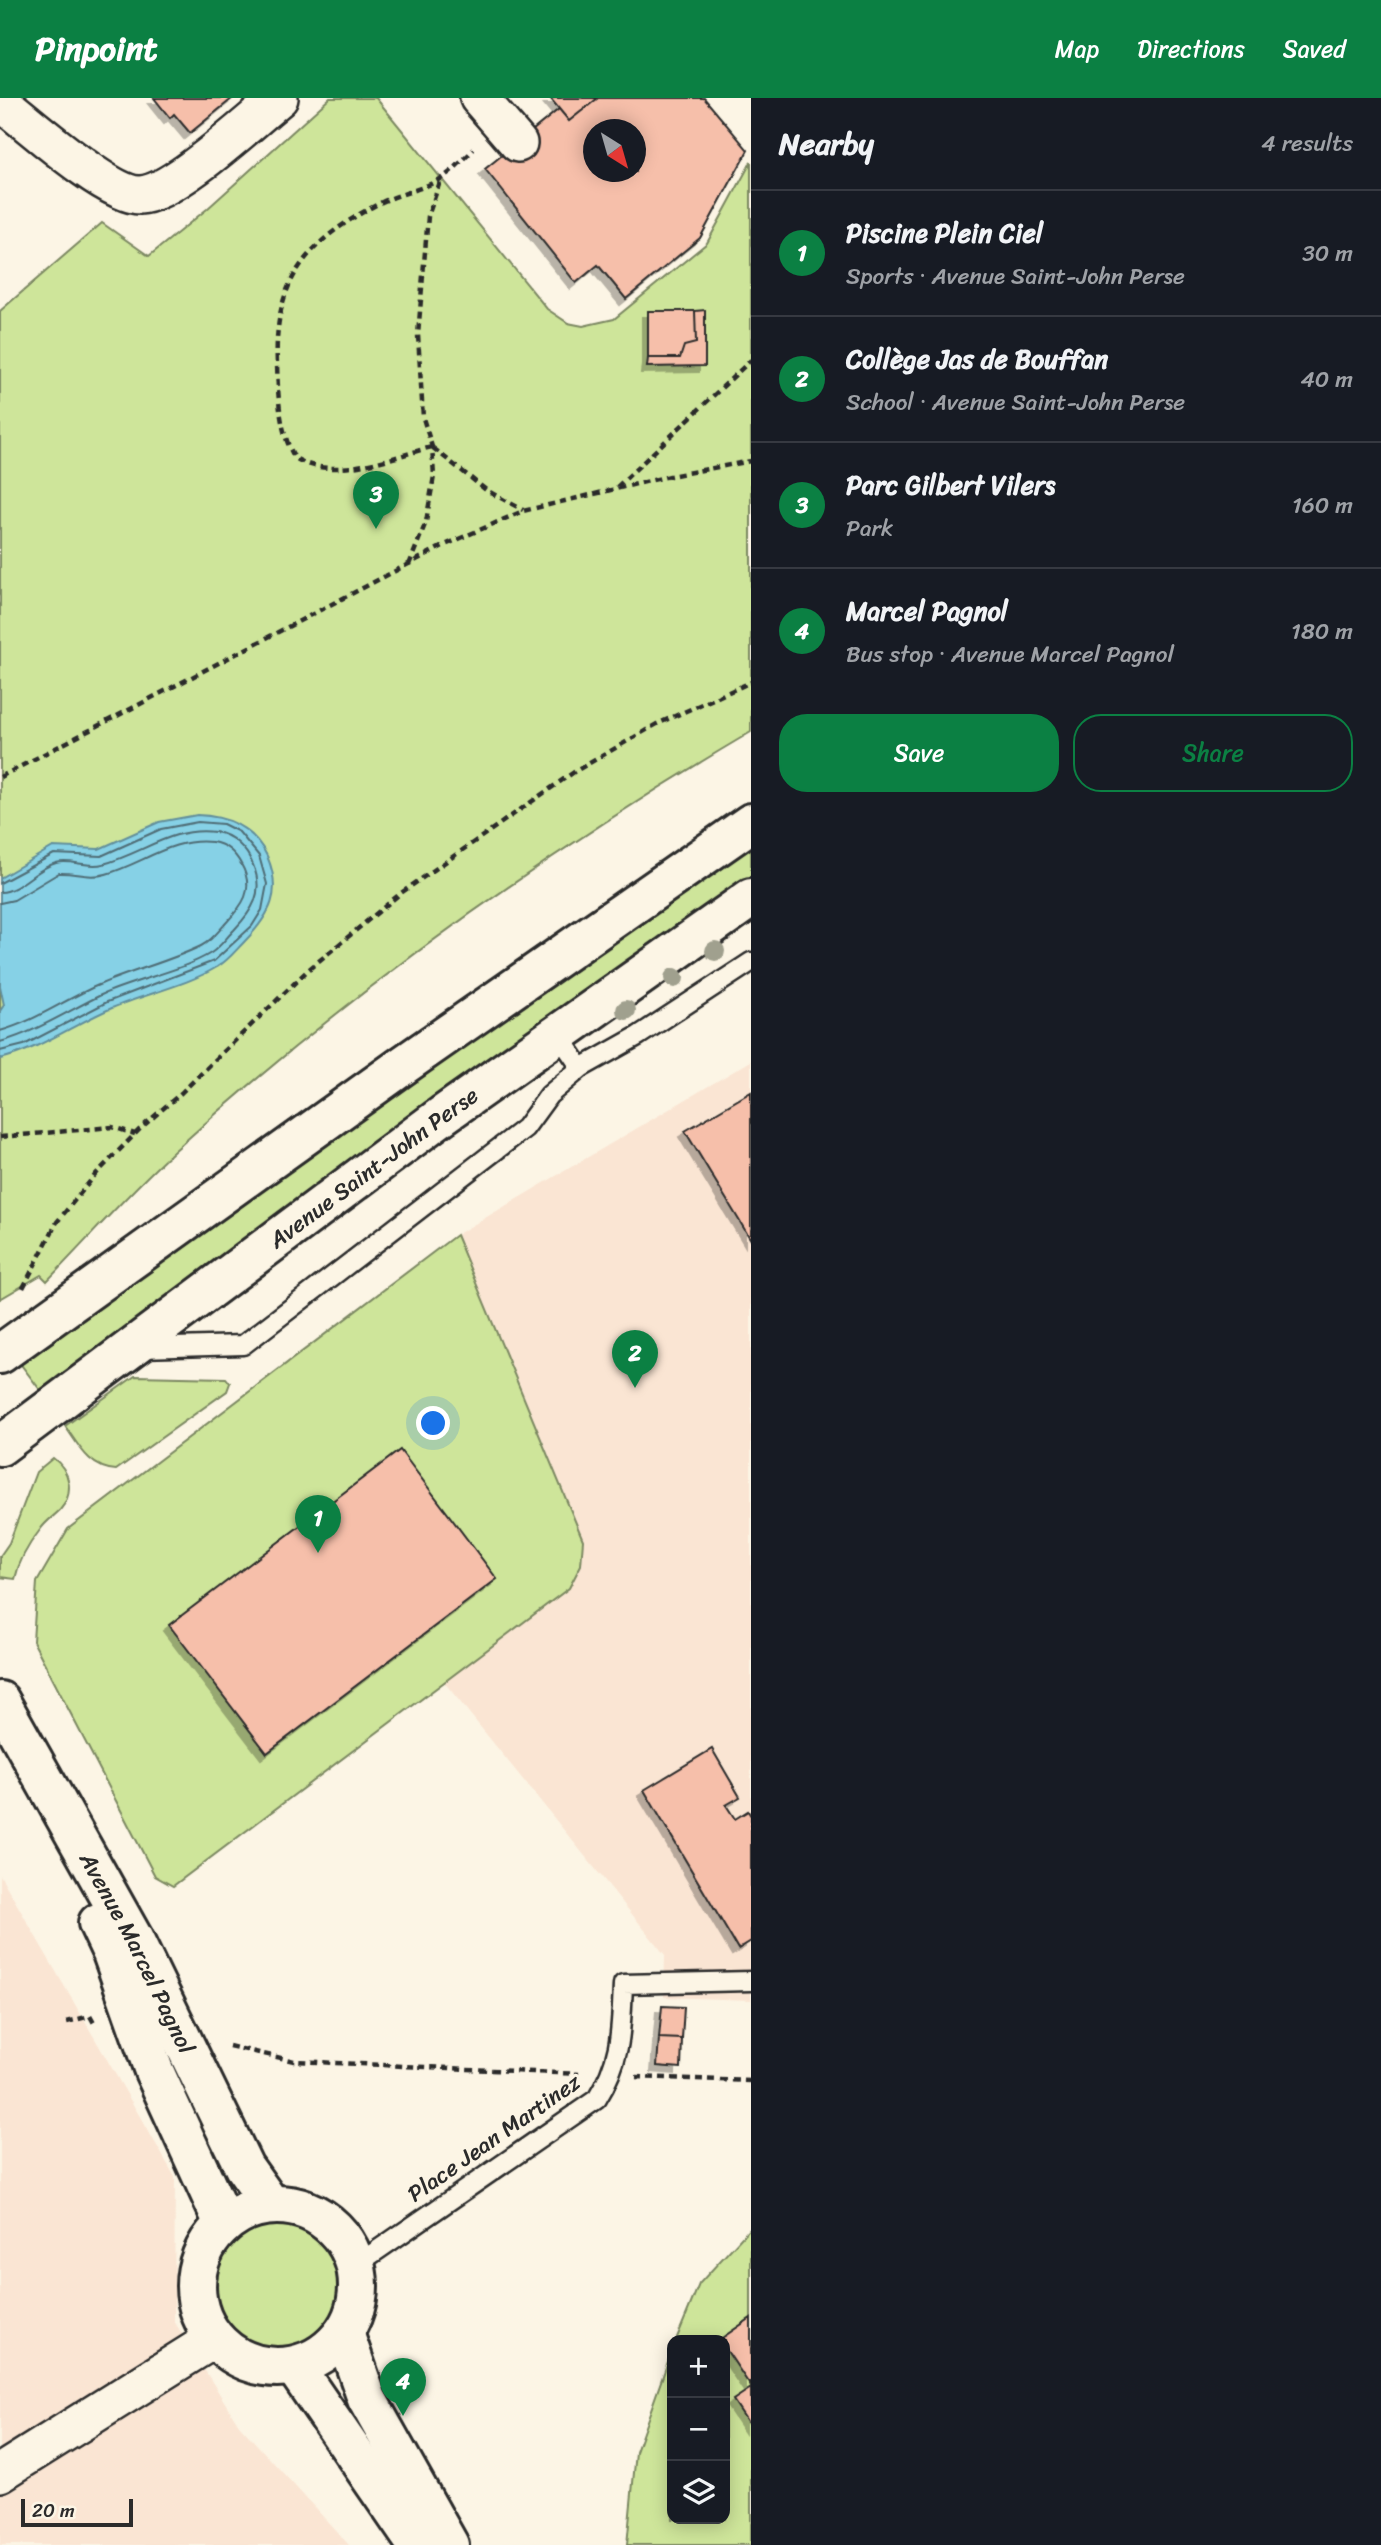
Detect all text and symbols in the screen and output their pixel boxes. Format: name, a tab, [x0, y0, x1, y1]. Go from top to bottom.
text: Pinpoint	[35, 20, 158, 78]
text: Map	[1055, 28, 1099, 70]
text: Directions	[1137, 28, 1245, 70]
text: Saved	[1283, 28, 1346, 70]
text: Nearby	[779, 117, 874, 171]
north arrow	[583, 119, 646, 182]
text: 4 results	[1261, 123, 1353, 164]
text: Piscine Plein Ciel	[846, 210, 1043, 256]
text: 1	[797, 233, 807, 274]
text: 30 m	[1302, 233, 1353, 274]
text: Sports · Avenue Saint-John Perse	[846, 256, 1185, 297]
text: Collège Jas de Bouffan	[846, 336, 1108, 382]
text: 2	[795, 359, 809, 400]
text: 40 m	[1300, 359, 1353, 400]
text: School · Avenue Saint-John Perse	[846, 382, 1185, 423]
text: Parc Gilbert Vilers	[846, 462, 1055, 508]
pin: 3	[353, 471, 399, 529]
text: 3	[796, 485, 808, 526]
text: 160 m	[1292, 485, 1353, 526]
text: Park	[846, 508, 893, 549]
text: Marcel Pagnol	[846, 588, 1008, 634]
text: 4	[795, 611, 809, 652]
text: 180 m	[1291, 611, 1353, 652]
text: Bus stop · Avenue Marcel Pagnol	[846, 634, 1174, 675]
button: Save	[779, 714, 1059, 792]
button: Share	[1073, 714, 1353, 792]
street label: Avenue Saint-John Perse	[259, 1075, 487, 1260]
pin: 2	[612, 1330, 658, 1388]
your location	[416, 1406, 450, 1440]
pin: 1	[295, 1495, 341, 1553]
street label: Avenue Marcel Pagnol	[68, 1843, 207, 2061]
street label: Place Jean Martinez	[399, 2062, 590, 2213]
map controls	[667, 2335, 730, 2524]
button: +	[667, 2335, 730, 2398]
pin: 4	[380, 2358, 426, 2416]
button: −	[667, 2398, 730, 2461]
button: layers	[667, 2461, 730, 2524]
text: 20 m	[32, 2494, 75, 2527]
scale bar	[21, 2496, 133, 2528]

